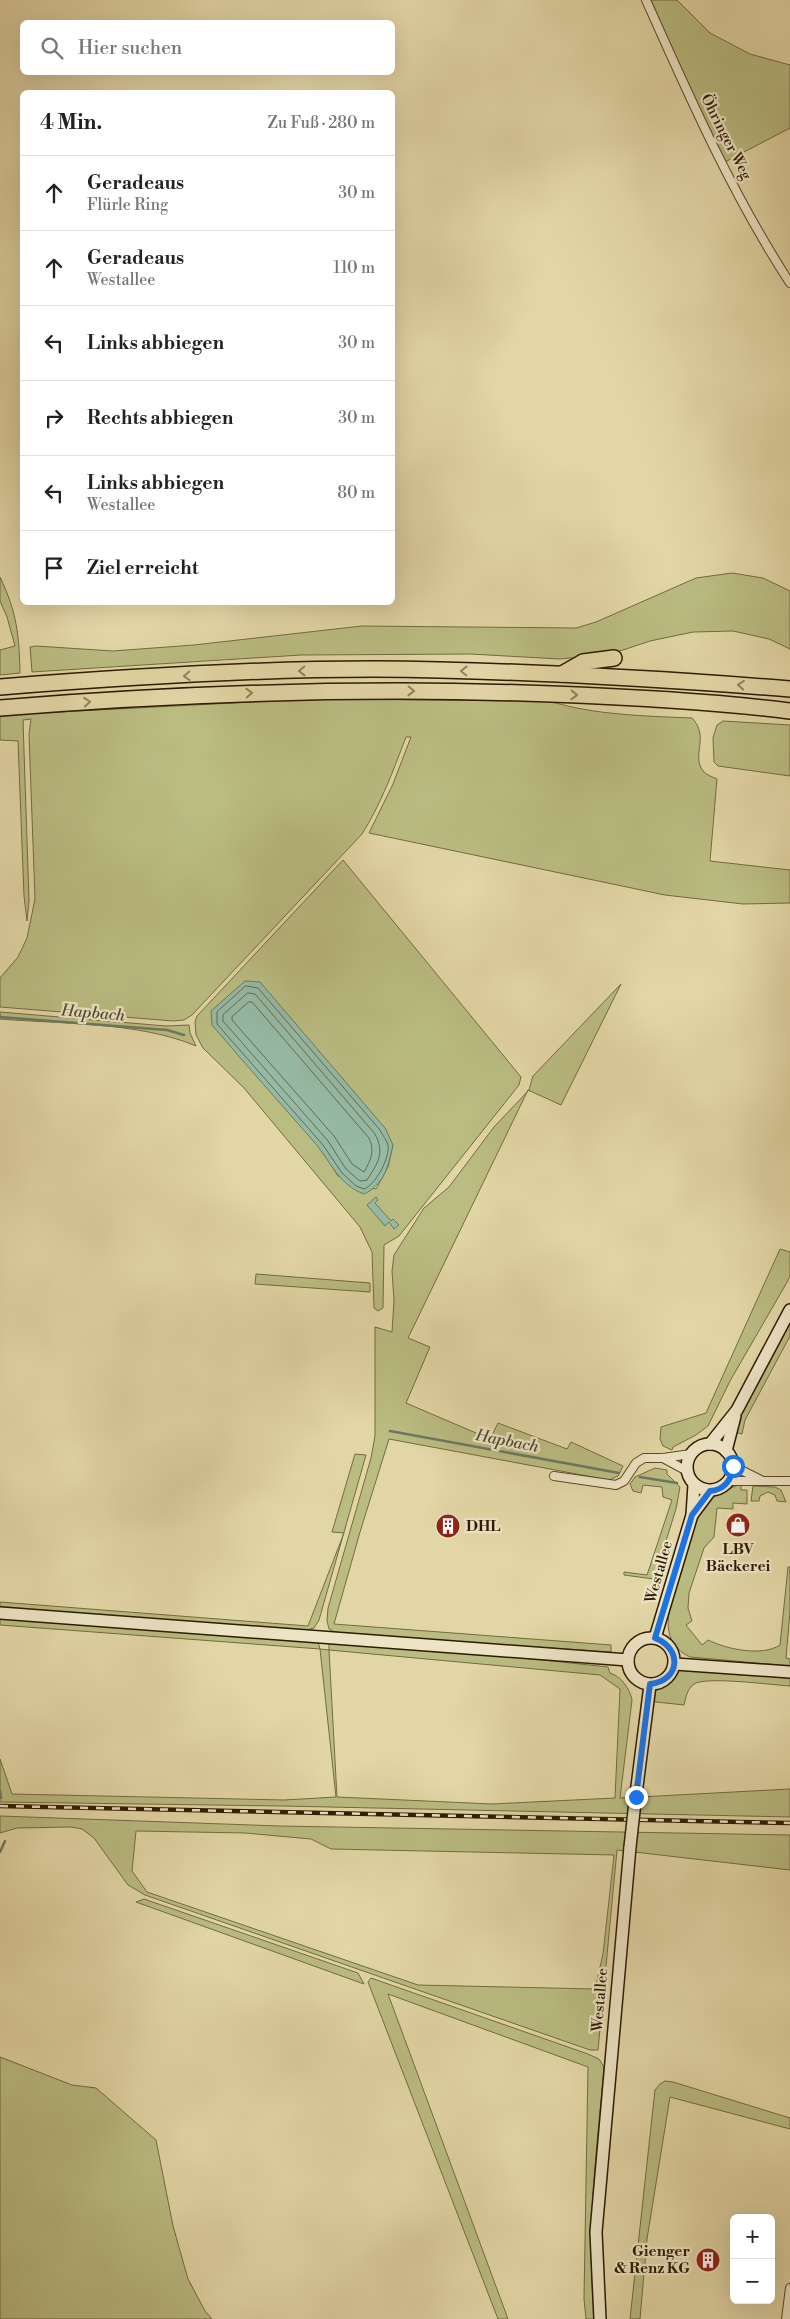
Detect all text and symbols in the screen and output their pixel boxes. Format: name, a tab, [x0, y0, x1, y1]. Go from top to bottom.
search box	[20, 20, 395, 75]
icon: search	[38, 34, 66, 62]
text: Hier suchen	[78, 36, 182, 60]
street label: Öhringer Weg	[696, 90, 757, 183]
text: 4 Min.	[40, 110, 102, 136]
text: Zu Fuß · 280 m	[268, 113, 375, 133]
text: Geradeaus	[87, 171, 184, 195]
icon: ahead	[40, 179, 68, 207]
text: 30 m	[338, 183, 375, 203]
text: Flürle Ring	[87, 195, 168, 215]
text: Geradeaus	[87, 246, 184, 270]
icon: ahead	[40, 254, 68, 282]
text: 110 m	[333, 258, 375, 278]
text: Westallee	[87, 270, 155, 290]
icon: left	[40, 329, 68, 357]
text: Links abbiegen	[87, 331, 224, 355]
text: 30 m	[338, 333, 375, 353]
icon: right	[40, 404, 68, 432]
text: Rechts abbiegen	[87, 406, 233, 430]
text: 30 m	[338, 408, 375, 428]
text: Links abbiegen	[87, 471, 224, 495]
icon: left	[40, 479, 68, 507]
text: 80 m	[337, 483, 375, 503]
text: Westallee	[87, 495, 155, 515]
icon: arrive	[40, 554, 68, 582]
text: Ziel erreicht	[87, 556, 198, 580]
one-way arrow	[297, 666, 305, 676]
one-way arrow	[460, 666, 468, 676]
one-way arrow	[183, 670, 191, 681]
one-way arrow	[737, 680, 745, 691]
one-way arrow	[408, 686, 416, 696]
one-way arrow	[245, 687, 253, 698]
one-way arrow	[570, 690, 578, 701]
one-way arrow	[83, 696, 91, 707]
water label: Hapbach	[59, 1000, 126, 1026]
water label: Hapbach	[473, 1425, 540, 1457]
route start	[722, 1455, 745, 1478]
shop icon: LBV Bäckerei	[725, 1512, 751, 1538]
building icon: DHL	[435, 1513, 461, 1539]
place label: DHL	[466, 1517, 501, 1536]
street label: Westallee	[641, 1539, 677, 1606]
place label: LBV Bäckerei	[706, 1540, 770, 1576]
route end	[625, 1786, 648, 1809]
street label: Westallee	[588, 1967, 612, 2034]
map controls	[730, 2214, 775, 2304]
button: +	[730, 2214, 775, 2259]
place label: Gienger & Renz KG	[614, 2242, 690, 2278]
building icon: Gienger & Renz KG	[695, 2247, 721, 2273]
button: −	[730, 2259, 775, 2304]

